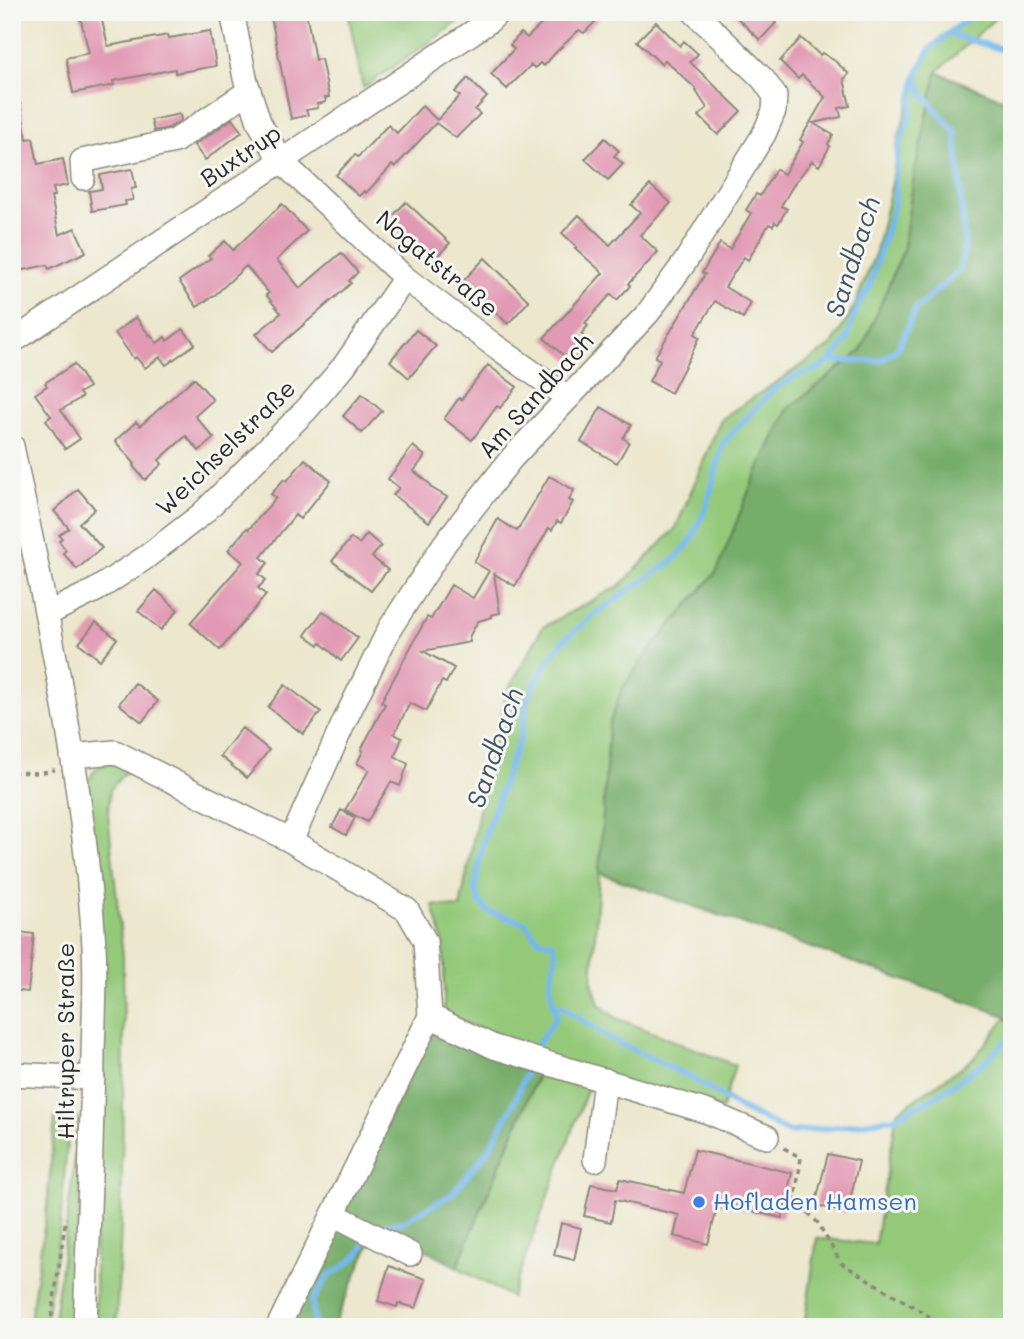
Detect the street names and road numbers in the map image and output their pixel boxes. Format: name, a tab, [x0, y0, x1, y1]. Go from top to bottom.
street label: Buxtrup	[194, 117, 286, 193]
street label: Nogatstraße	[370, 203, 506, 323]
street label: Am Sandbach	[470, 326, 599, 464]
street label: Weichselstraße	[148, 372, 301, 522]
street label: Hiltruper Straße	[49, 943, 80, 1139]

